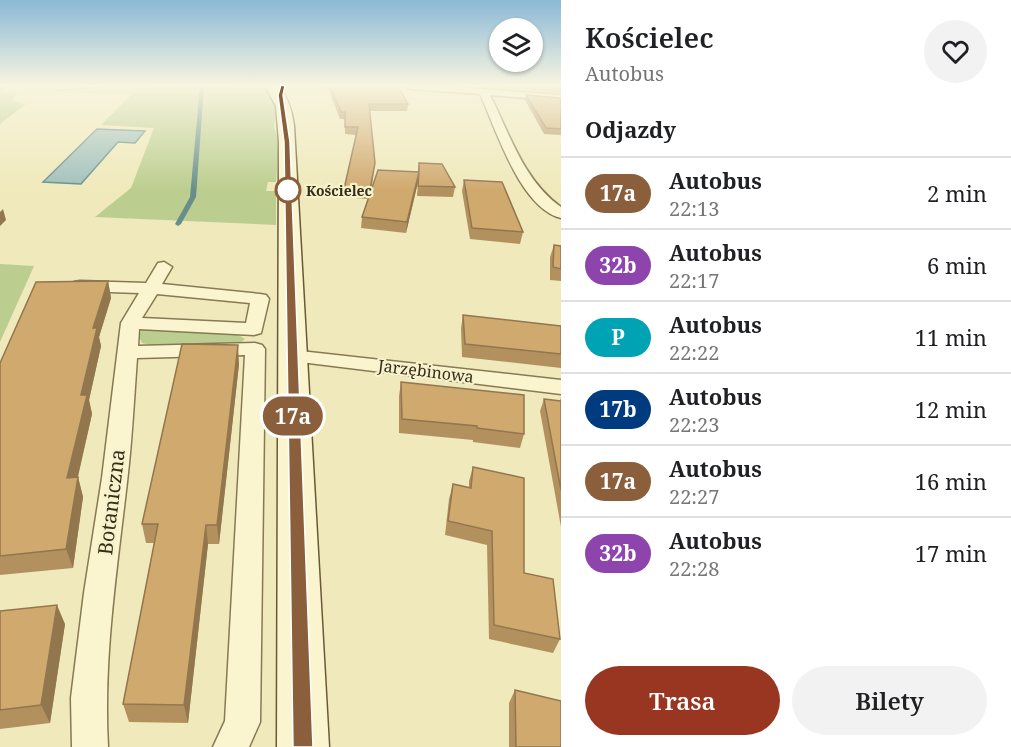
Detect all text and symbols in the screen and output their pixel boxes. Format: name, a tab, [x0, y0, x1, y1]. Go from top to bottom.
map controls	[489, 18, 543, 72]
button: layers	[489, 18, 543, 72]
text: Kościelec	[585, 18, 714, 56]
button: heart	[924, 20, 987, 83]
text: Autobus	[585, 60, 664, 87]
text: Odjazdy	[585, 114, 676, 144]
text: Autobus	[669, 165, 762, 195]
marker: Kościelec	[275, 177, 301, 203]
text: 2 min	[927, 178, 987, 208]
text: 17a	[600, 179, 636, 207]
place label: Kościelec	[306, 181, 372, 200]
text: 22:13	[669, 195, 719, 222]
text: Autobus	[669, 237, 762, 267]
text: 6 min	[927, 250, 987, 280]
text: 32b	[599, 251, 637, 279]
text: 22:17	[669, 267, 719, 294]
text: Autobus	[669, 309, 762, 339]
text: 11 min	[915, 322, 987, 352]
text: P	[611, 323, 625, 351]
text: 22:22	[669, 339, 719, 366]
street label: Jarzębinowa	[376, 354, 475, 388]
text: Autobus	[669, 381, 762, 411]
text: 12 min	[915, 394, 987, 424]
text: 17b	[599, 395, 637, 423]
line badge: 17a	[258, 396, 328, 436]
text: 17a	[275, 402, 311, 430]
text: 22:23	[669, 411, 719, 438]
street label: Botaniczna	[91, 448, 131, 556]
text: Autobus	[669, 453, 762, 483]
text: 16 min	[915, 466, 987, 496]
text: 17a	[600, 467, 636, 495]
text: 22:27	[669, 483, 719, 510]
text: Autobus	[669, 525, 762, 555]
text: 17 min	[915, 538, 987, 568]
text: 32b	[599, 539, 637, 567]
text: 22:28	[669, 555, 719, 582]
button: Trasa	[585, 666, 780, 735]
button: Bilety	[792, 666, 987, 735]

